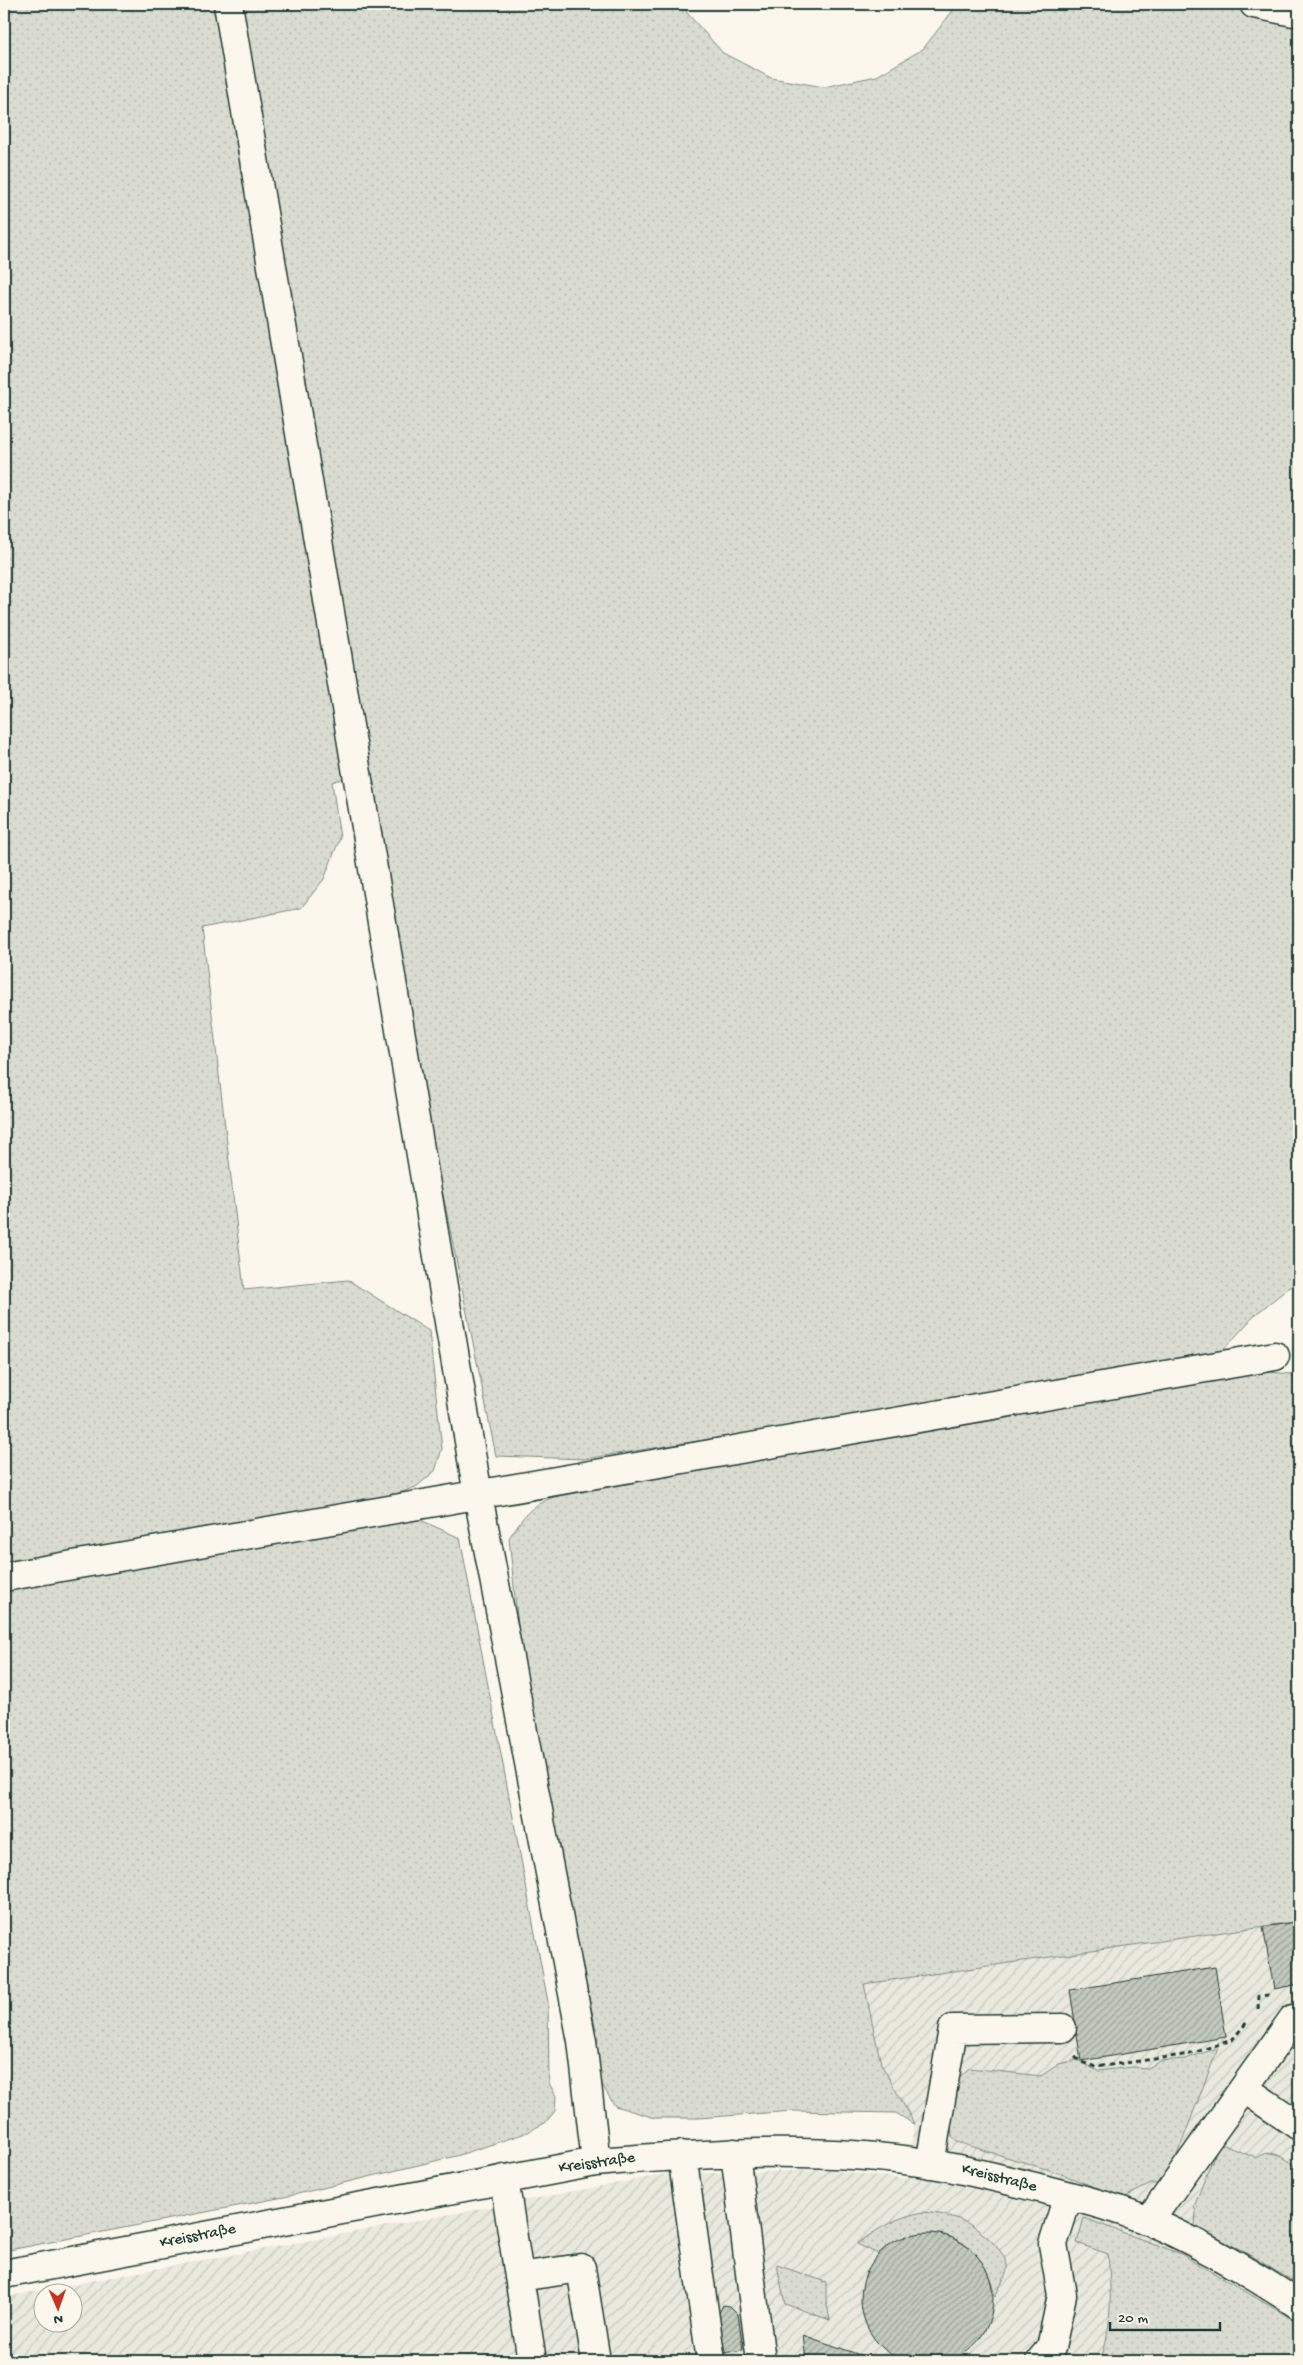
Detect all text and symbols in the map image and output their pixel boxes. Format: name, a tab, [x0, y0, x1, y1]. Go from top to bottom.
street label: Kreisstraße	[558, 2149, 637, 2179]
street label: Kreisstraße	[959, 2160, 1039, 2198]
street label: Kreisstraße	[158, 2220, 238, 2254]
north arrow	[32, 2282, 82, 2332]
scale bar	[1110, 2300, 1220, 2332]
text: N	[54, 2310, 63, 2327]
text: 20 m	[1118, 2310, 1148, 2328]

